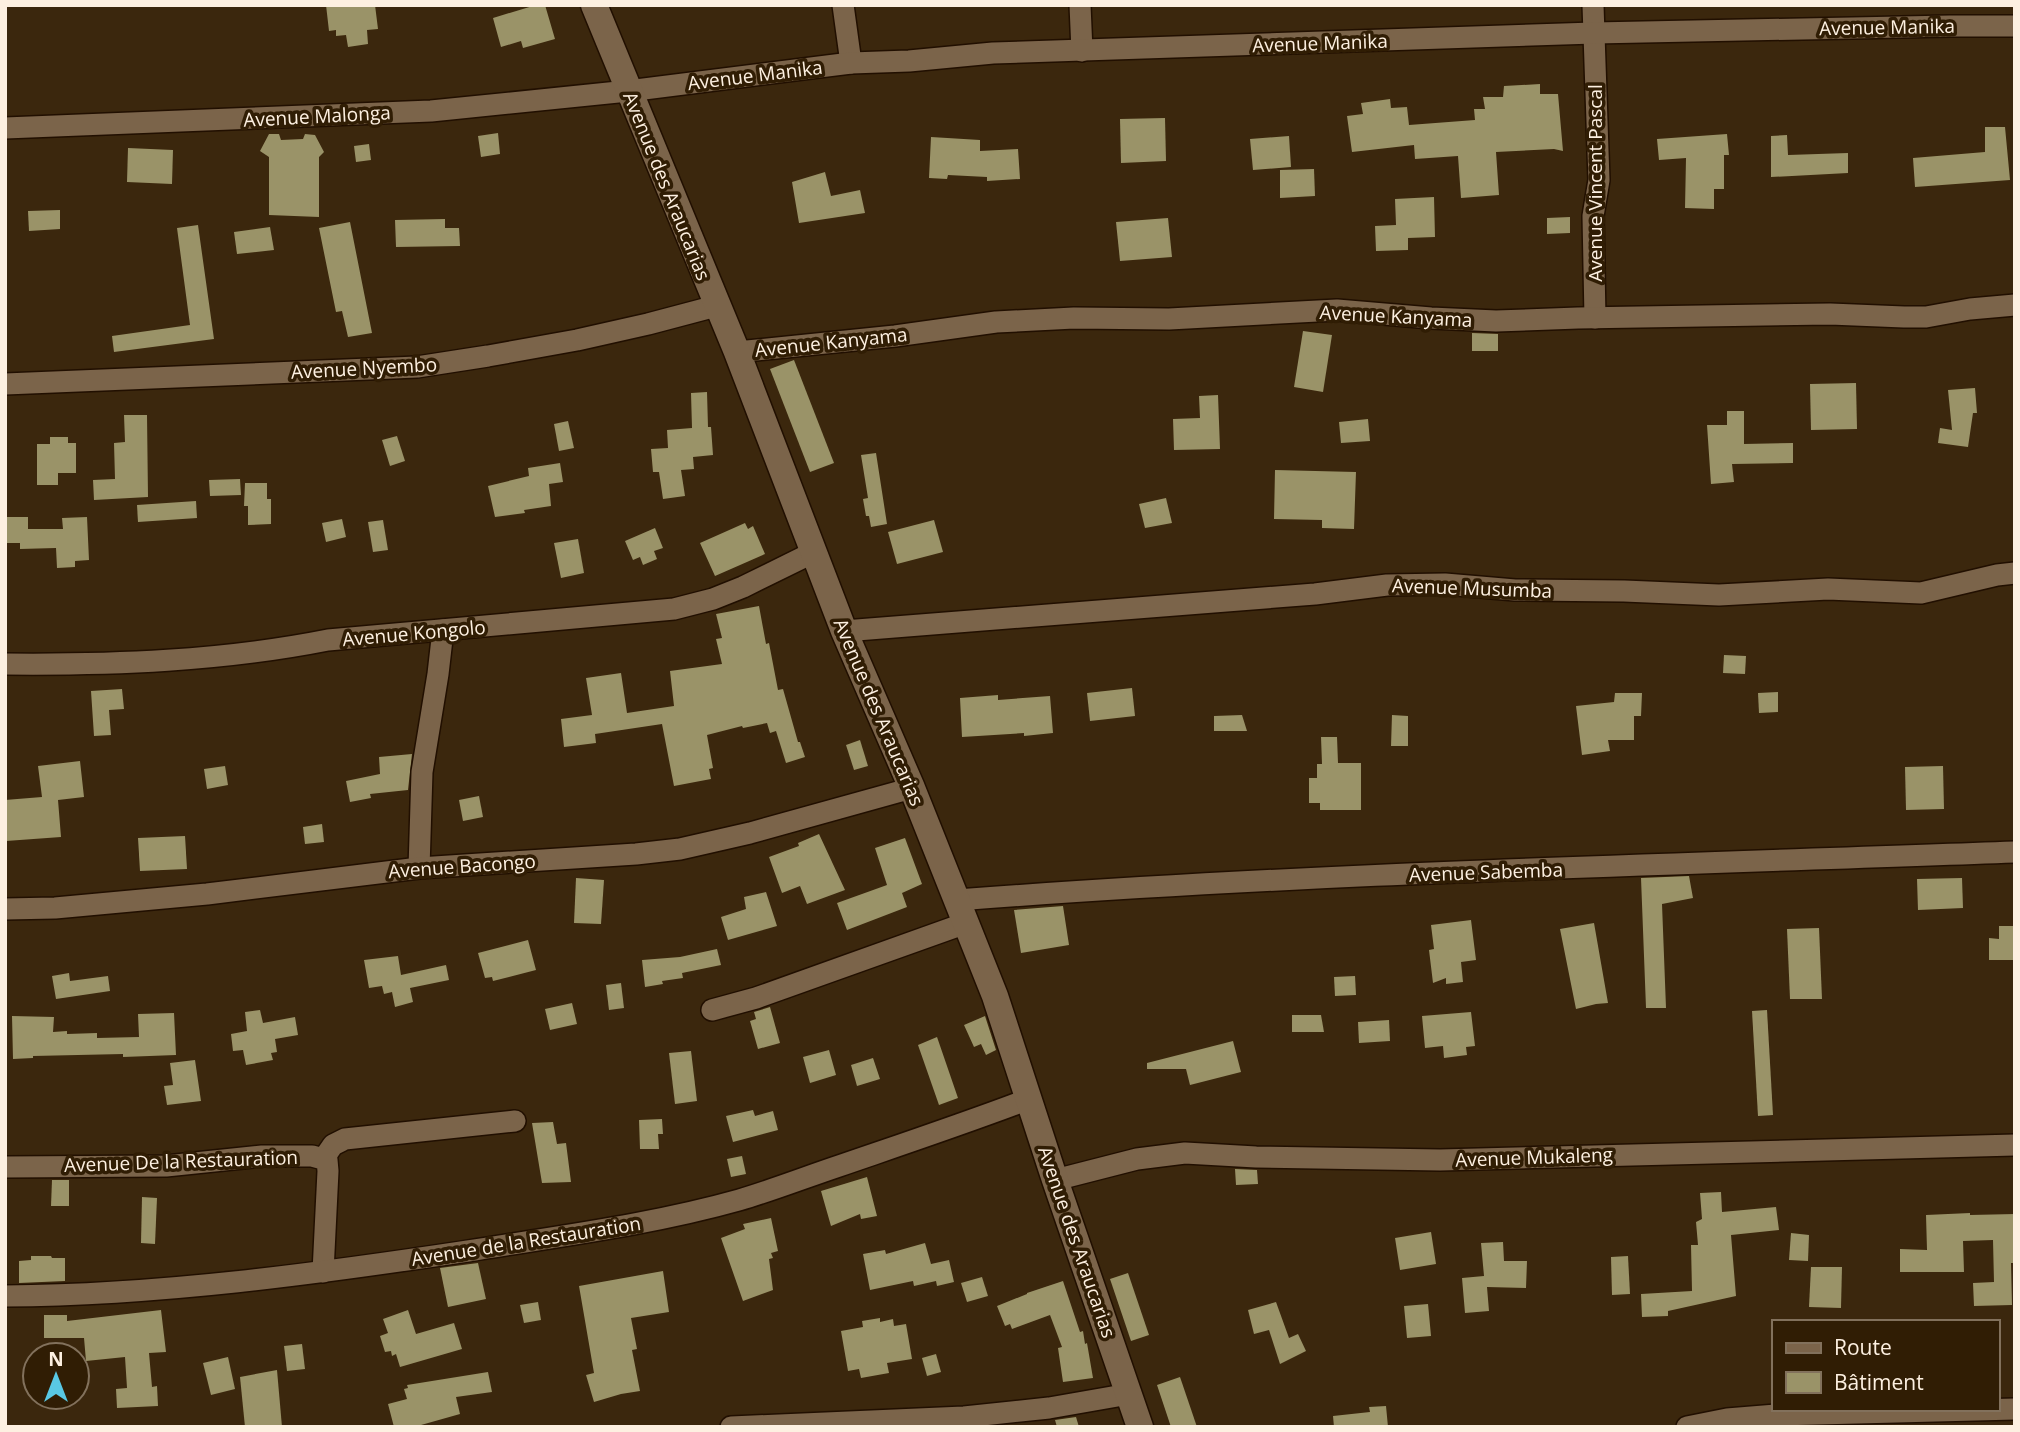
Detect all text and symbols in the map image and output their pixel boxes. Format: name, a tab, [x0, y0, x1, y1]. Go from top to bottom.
street label: Avenue Manika	[1819, 13, 1955, 41]
street label: Avenue Manika	[1252, 28, 1388, 58]
street label: Avenue Manika	[686, 54, 824, 96]
street label: Avenue Vincent Pascal	[1582, 84, 1608, 282]
street label: Avenue des Araucarias	[617, 88, 717, 284]
street label: Avenue Malonga	[243, 99, 391, 133]
street label: Avenue Kanyama	[1319, 299, 1473, 333]
street label: Avenue Kanyama	[753, 321, 909, 363]
street label: Avenue Nyembo	[290, 351, 438, 385]
street label: Avenue Musumba	[1391, 572, 1553, 604]
street label: Avenue Kongolo	[341, 614, 487, 652]
street label: Avenue des Araucarias	[828, 614, 930, 810]
street label: Avenue Bacongo	[387, 848, 537, 884]
street label: Avenue Sabemba	[1409, 856, 1563, 888]
street label: Avenue Mukaleng	[1455, 1141, 1613, 1173]
street label: Avenue des Araucarias	[1032, 1143, 1122, 1341]
street label: Avenue De la Restauration	[64, 1144, 298, 1178]
street label: Avenue de la Restauration	[409, 1210, 643, 1272]
legend	[1772, 1320, 1999, 1411]
text: Route	[1834, 1333, 1892, 1361]
north arrow	[21, 1341, 91, 1411]
text: N	[48, 1346, 64, 1372]
text: Bâtiment	[1834, 1368, 1924, 1396]

